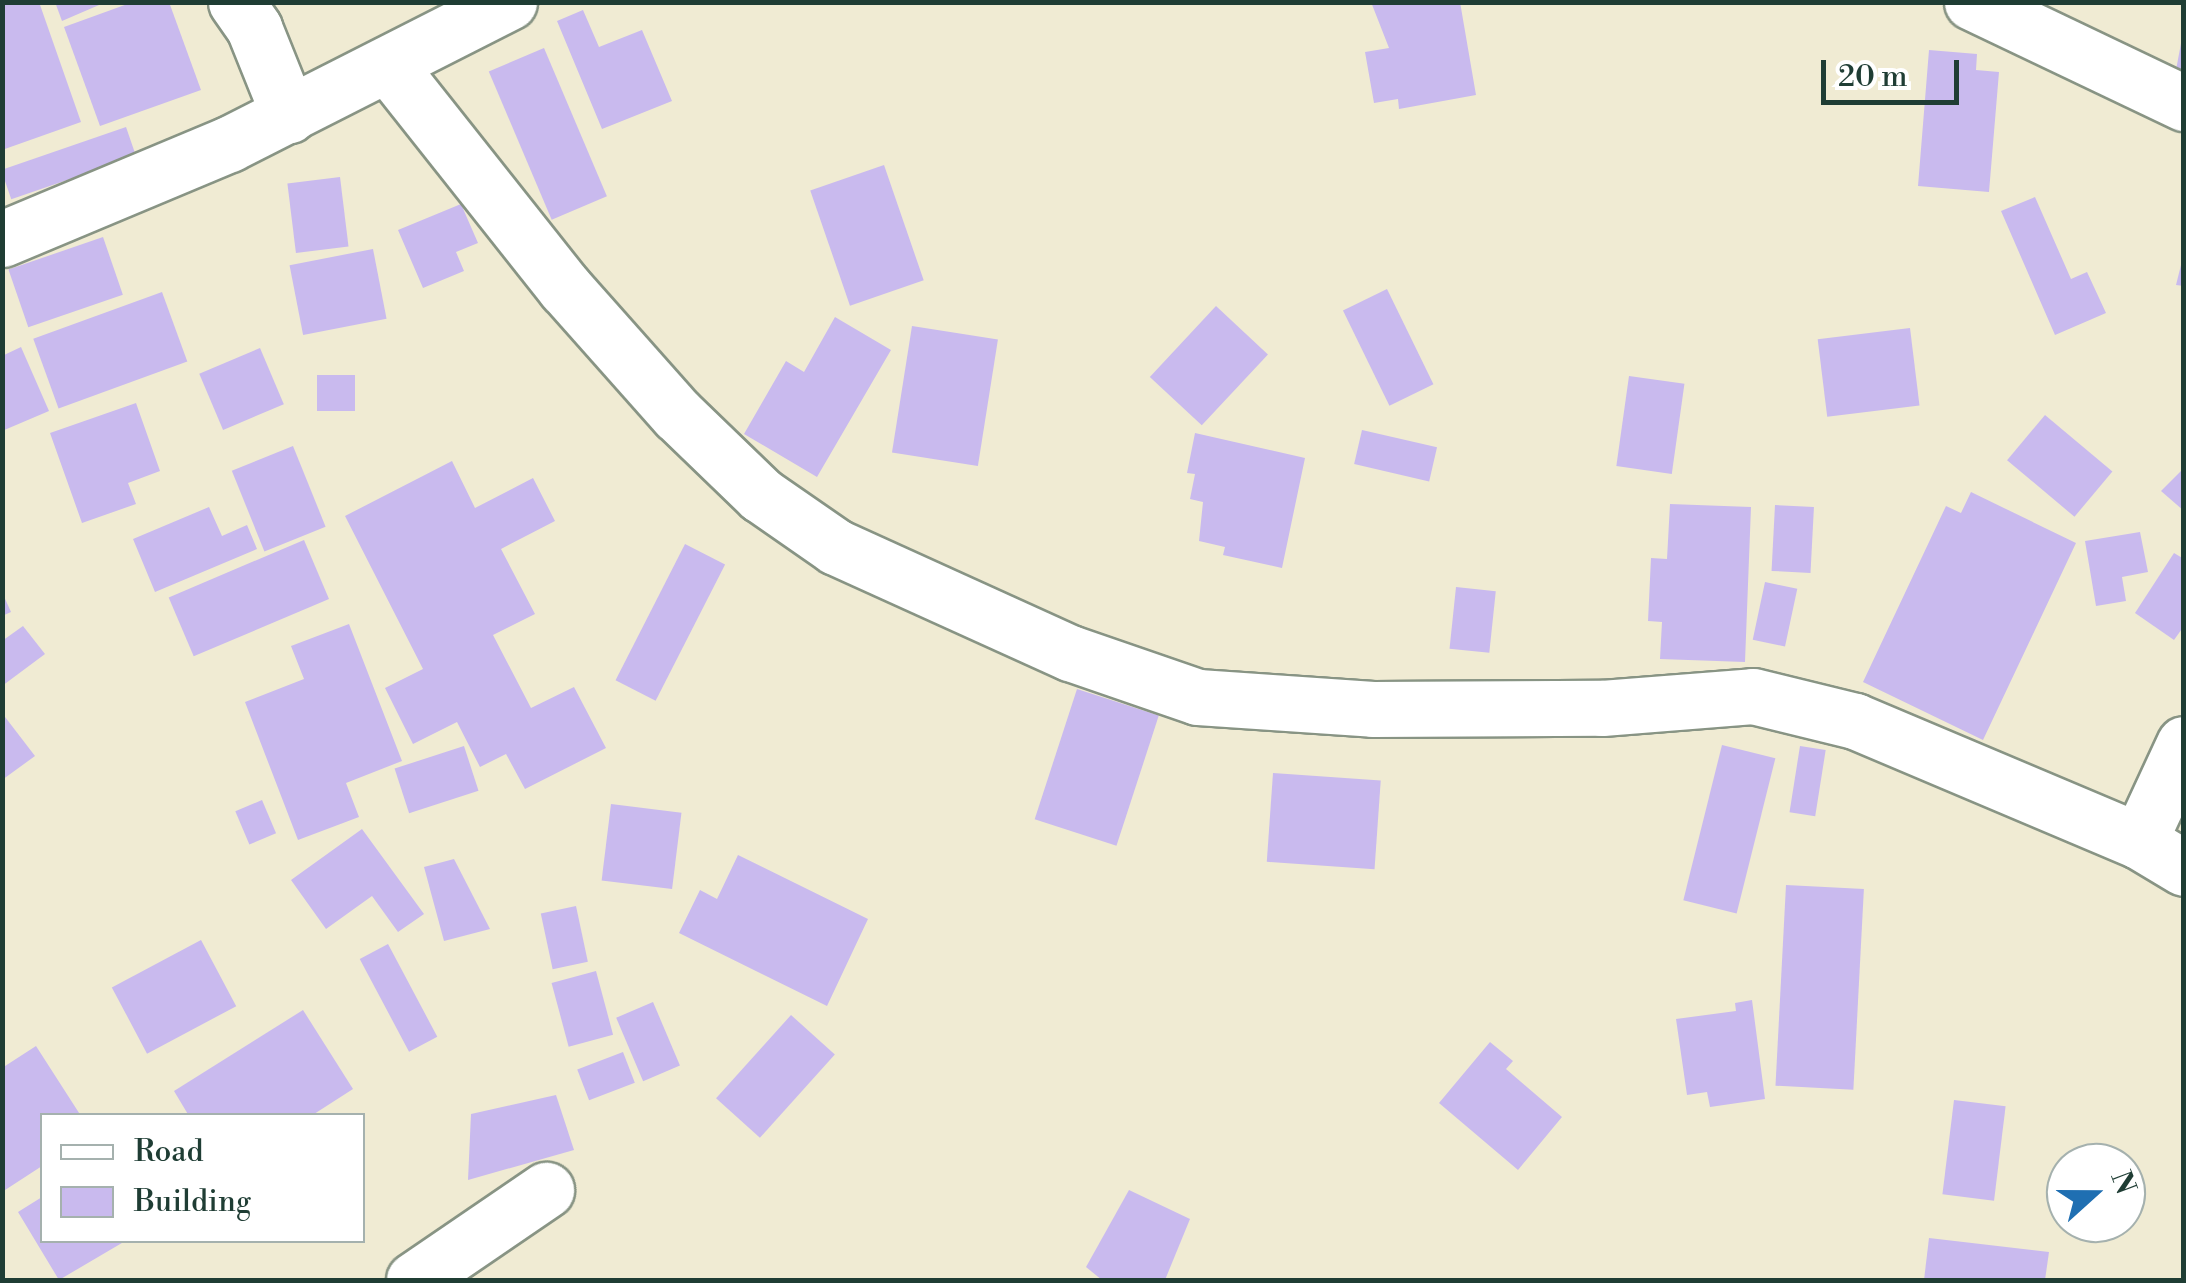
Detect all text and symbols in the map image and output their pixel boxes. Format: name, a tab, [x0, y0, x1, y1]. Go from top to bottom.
scale bar	[1826, 40, 1964, 102]
text: 20 m	[1838, 58, 1907, 96]
legend	[40, 1113, 365, 1243]
text: Road	[134, 1133, 204, 1171]
north arrow	[2046, 1143, 2146, 1243]
text: N	[2102, 1166, 2143, 1199]
text: Building	[134, 1183, 251, 1221]

